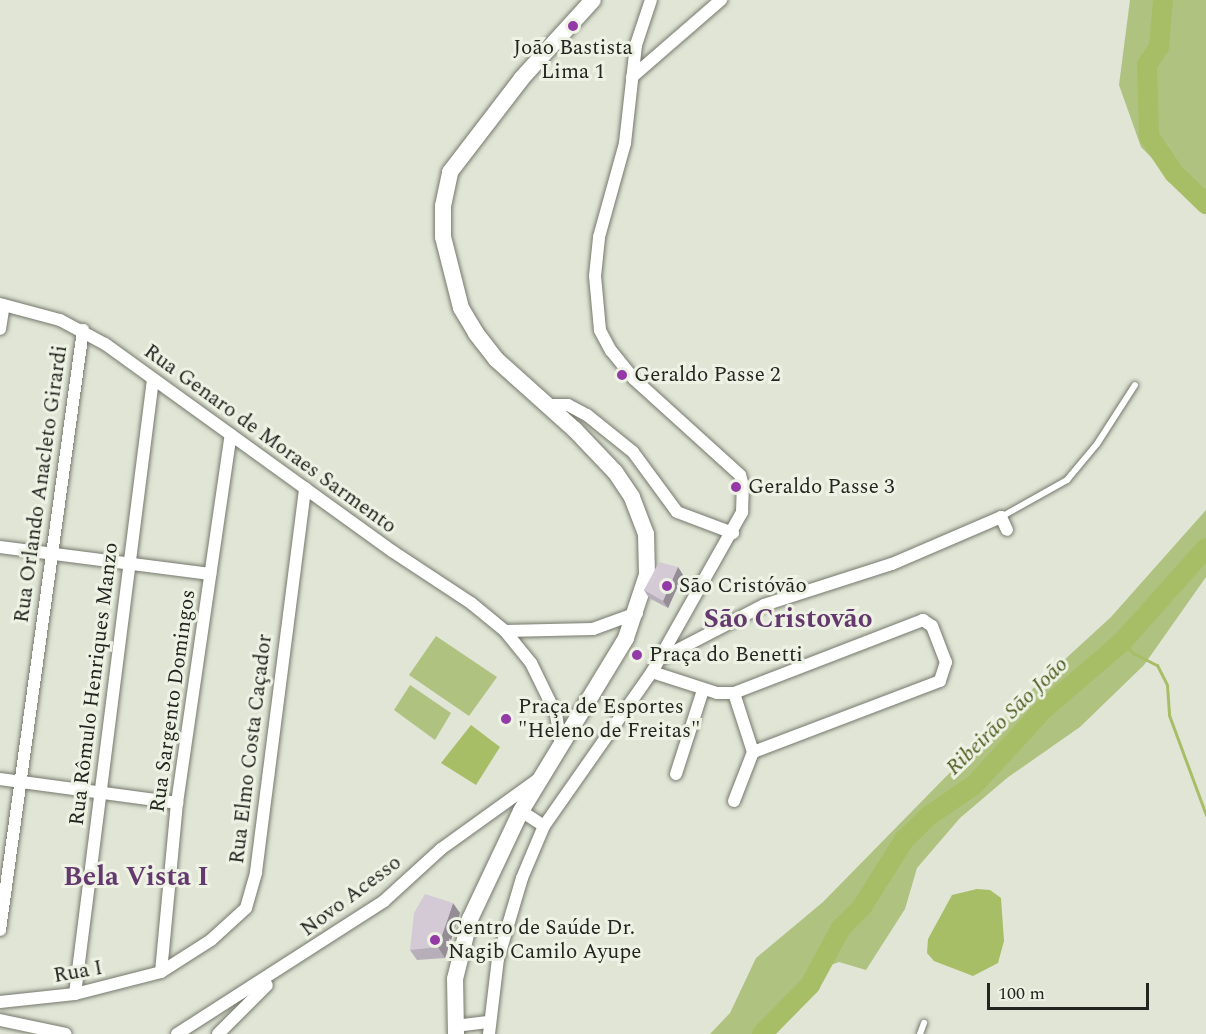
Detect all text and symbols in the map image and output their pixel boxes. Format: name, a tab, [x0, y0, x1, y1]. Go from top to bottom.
marker: João Bastista Lima 1	[566, 19, 580, 33]
place label: João Bastista Lima 1	[513, 35, 633, 85]
street label: Rua Genaro de Moraes Sarmento	[139, 339, 401, 539]
street label: Rua Orlando Anacleto Girardi	[9, 344, 73, 624]
place label: Geraldo Passe 2	[634, 362, 781, 388]
marker: Geraldo Passe 2	[615, 368, 629, 382]
place label: Geraldo Passe 3	[748, 474, 895, 500]
marker: Geraldo Passe 3	[729, 480, 743, 494]
street label: Rua Rômulo Henriques Manzo	[64, 541, 124, 827]
place label: São Cristóvão	[679, 573, 807, 599]
marker: São Cristóvão	[660, 579, 674, 593]
street label: Rua Sargento Domingos	[145, 588, 201, 814]
district label: São Cristovão	[704, 604, 872, 636]
street label: Rua Elmo Costa Caçador	[224, 633, 278, 865]
place label: Praça do Benetti	[649, 642, 803, 668]
marker: Praça do Benetti	[630, 648, 644, 662]
water label: Ribeirão São João	[941, 651, 1073, 781]
place label: Praça de Esportes "Heleno de Freitas"	[518, 694, 700, 744]
marker: Praça de Esportes "Heleno de Freitas"	[499, 712, 513, 726]
street label: Novo Acesso	[296, 850, 406, 942]
district label: Bela Vista I	[63, 862, 209, 894]
place label: Centro de Saúde Dr. Nagib Camilo Ayupe	[448, 915, 642, 965]
marker: Centro de Saúde Dr. Nagib Camilo Ayupe	[426, 931, 444, 949]
street label: Rua I	[52, 955, 104, 989]
scale bar	[990, 971, 1152, 1009]
text: 100 m	[998, 980, 1045, 1007]

